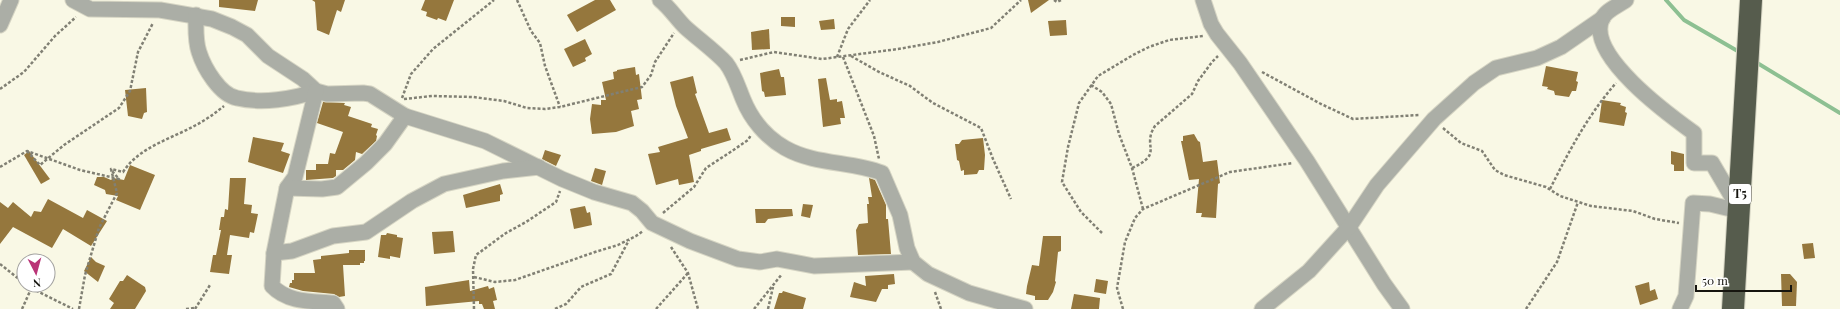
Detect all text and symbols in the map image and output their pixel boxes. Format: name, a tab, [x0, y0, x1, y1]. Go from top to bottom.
road number: T5	[1729, 184, 1751, 204]
north arrow	[16, 253, 56, 293]
scale bar	[1696, 267, 1791, 293]
text: 50 m	[1702, 272, 1728, 288]
text: N	[32, 276, 42, 291]

